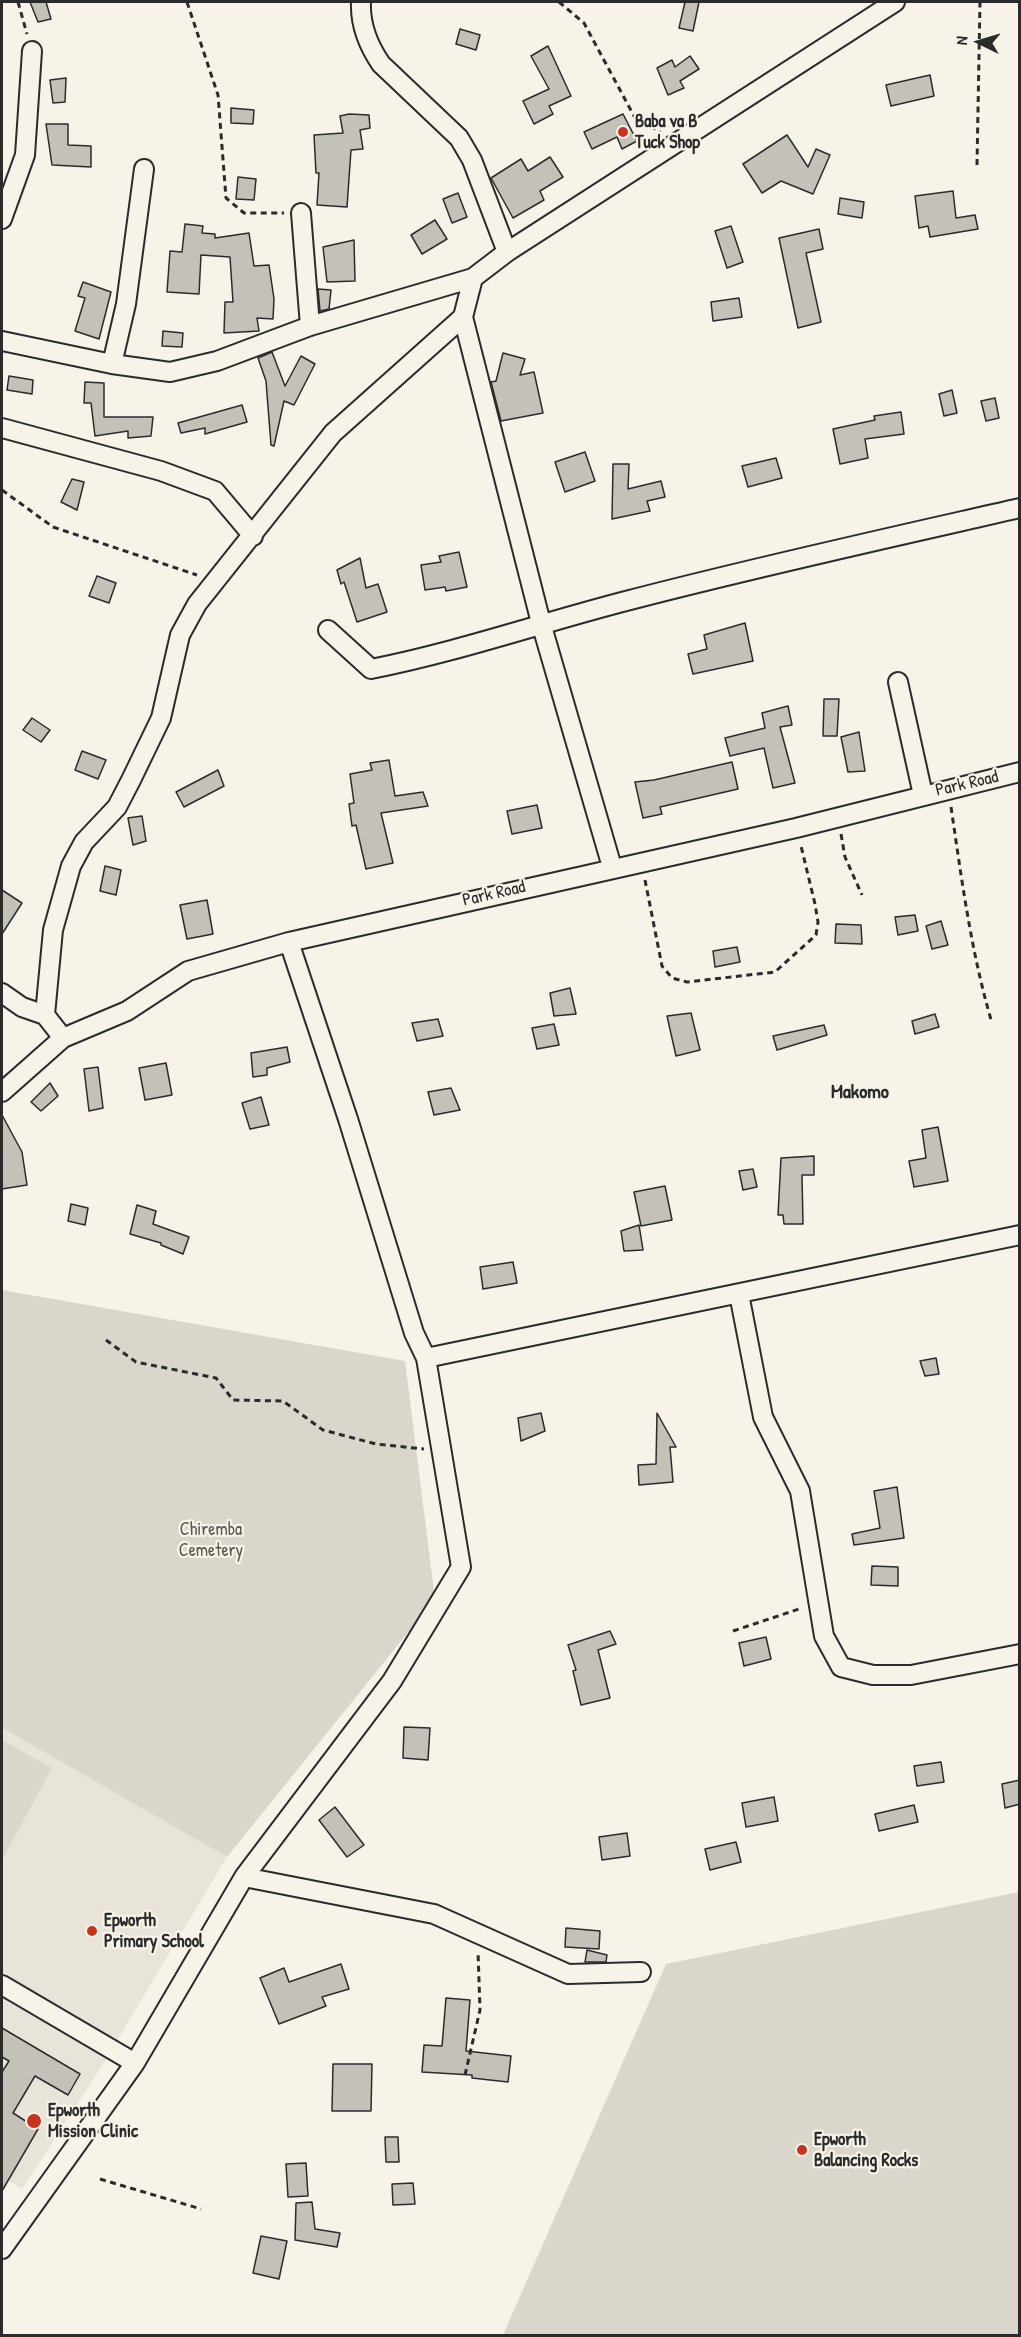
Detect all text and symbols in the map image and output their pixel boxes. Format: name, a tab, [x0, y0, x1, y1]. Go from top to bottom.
north arrow	[949, 12, 1009, 72]
text: N	[950, 35, 972, 46]
place label: Baba va B Tuck Shop	[635, 111, 700, 154]
marker: Baba va B Tuck Shop	[616, 125, 630, 139]
street label: Park Road	[934, 766, 1000, 802]
street label: Park Road	[461, 876, 527, 912]
district label: Makomo	[831, 1081, 889, 1105]
park label: Chiremba Cemetery	[179, 1519, 243, 1562]
place label: Epworth Primary School	[104, 1910, 204, 1952]
marker: Epworth Primary School	[85, 1924, 99, 1938]
place label: Epworth Mission Clinic	[48, 2100, 138, 2142]
marker: Epworth Mission Clinic	[25, 2112, 43, 2130]
place label: Epworth Balancing Rocks	[814, 2129, 918, 2172]
marker: Epworth Balancing Rocks	[795, 2143, 809, 2157]

